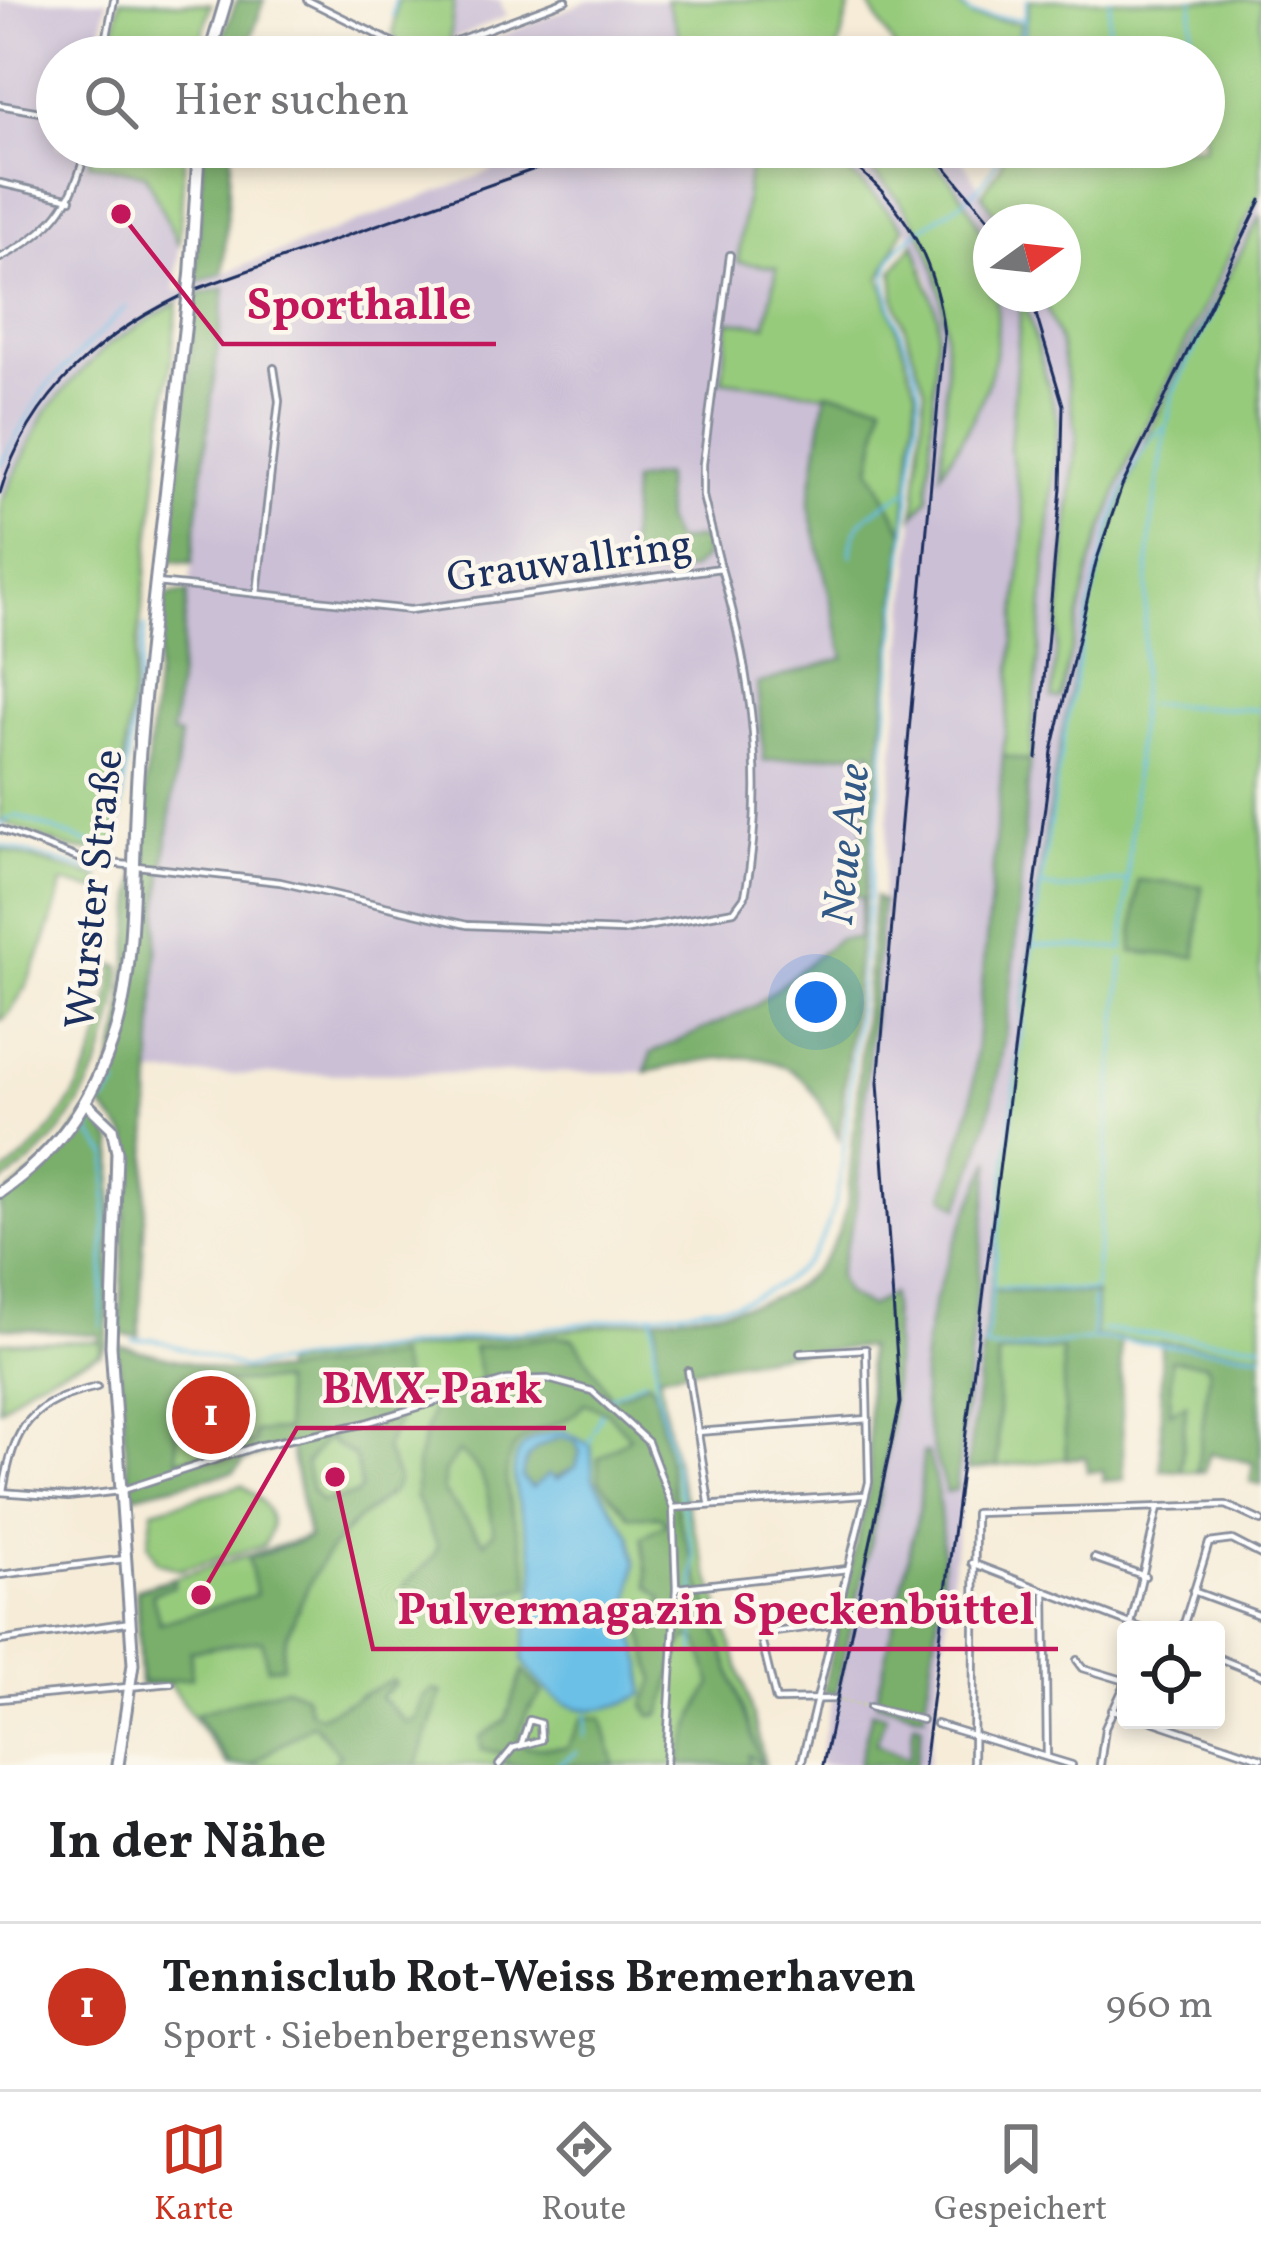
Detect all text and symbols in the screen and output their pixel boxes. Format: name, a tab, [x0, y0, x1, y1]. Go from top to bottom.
search box	[36, 36, 1225, 168]
icon: search	[78, 69, 144, 135]
text: Hier suchen	[174, 71, 409, 134]
north arrow	[973, 204, 1081, 312]
callout: Sporthalle	[223, 263, 496, 344]
text: Sporthalle	[247, 276, 471, 339]
street label: Grauwallring	[443, 517, 696, 610]
street label: Wurster Straße	[52, 746, 141, 1032]
water label: Neue Aue	[809, 760, 888, 928]
your location	[786, 972, 846, 1032]
callout: BMX-Park	[297, 1347, 566, 1428]
text: BMX-Park	[321, 1360, 543, 1423]
pin: 1	[172, 1370, 250, 1460]
callout: Pulvermagazin Speckenbüttel	[373, 1568, 1058, 1649]
text: Pulvermagazin Speckenbüttel	[397, 1581, 1035, 1644]
map controls	[1117, 1621, 1225, 1729]
button: locate	[1117, 1621, 1225, 1729]
text: In der Nähe	[48, 1808, 326, 1879]
text: Tennisclub Rot-Weiss Bremerhaven	[162, 1948, 916, 2011]
text: 1	[79, 1980, 95, 2034]
text: 960 m	[1106, 1980, 1213, 2034]
text: Sport · Siebenbergensweg	[162, 2011, 597, 2065]
tab: Karte	[154, 2116, 233, 2234]
tab: Route	[541, 2116, 626, 2234]
tab: Gespeichert	[934, 2116, 1107, 2234]

